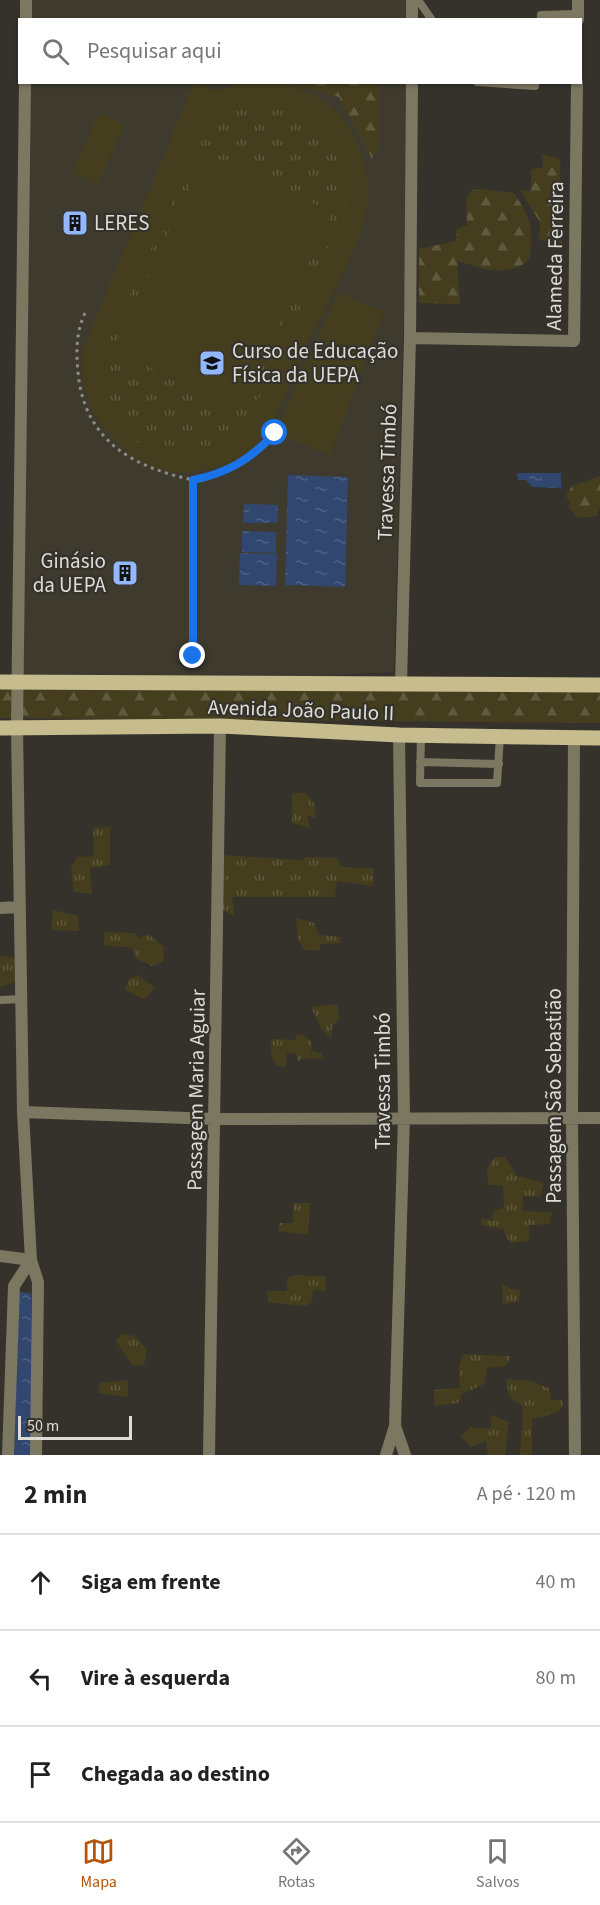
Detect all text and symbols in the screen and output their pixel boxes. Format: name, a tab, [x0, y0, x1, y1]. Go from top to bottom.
search box	[18, 18, 582, 84]
icon: search	[39, 35, 72, 68]
text: Pesquisar aqui	[87, 35, 222, 67]
street label: Alameda Ferreira	[539, 181, 571, 331]
building icon: LERES	[60, 208, 90, 238]
place label: LERES	[94, 208, 150, 238]
place label: Curso de Educação Física da UEPA	[232, 336, 398, 390]
school or university icon: Curso de Educação Física da UEPA	[197, 348, 227, 378]
street label: Travessa Timbó	[370, 403, 404, 541]
route start	[261, 419, 287, 445]
place label: Ginásio da UEPA	[33, 546, 107, 600]
building icon: Ginásio da UEPA	[110, 558, 140, 588]
route end	[179, 642, 205, 668]
street label: Avenida João Paulo II	[207, 692, 395, 728]
street label: Passagem Maria Aguiar	[179, 988, 213, 1191]
street label: Passagem São Sebastião	[539, 988, 569, 1204]
street label: Travessa Timbó	[368, 1012, 398, 1150]
scale bar	[18, 1413, 132, 1440]
text: 50 m	[27, 1415, 59, 1437]
text: 2 min	[24, 1476, 87, 1513]
text: A pé · 120 m	[477, 1480, 576, 1508]
icon: ahead	[24, 1566, 57, 1599]
text: Siga em frente	[81, 1566, 221, 1598]
text: 40 m	[536, 1568, 576, 1596]
icon: left	[24, 1662, 57, 1695]
text: Vire à esquerda	[81, 1662, 230, 1694]
text: 80 m	[536, 1664, 576, 1692]
icon: arrive	[24, 1758, 57, 1791]
text: Chegada ao destino	[81, 1758, 270, 1790]
tab: Mapa	[80, 1835, 117, 1893]
tab: Rotas	[278, 1835, 315, 1893]
tab: Salvos	[476, 1835, 519, 1893]

